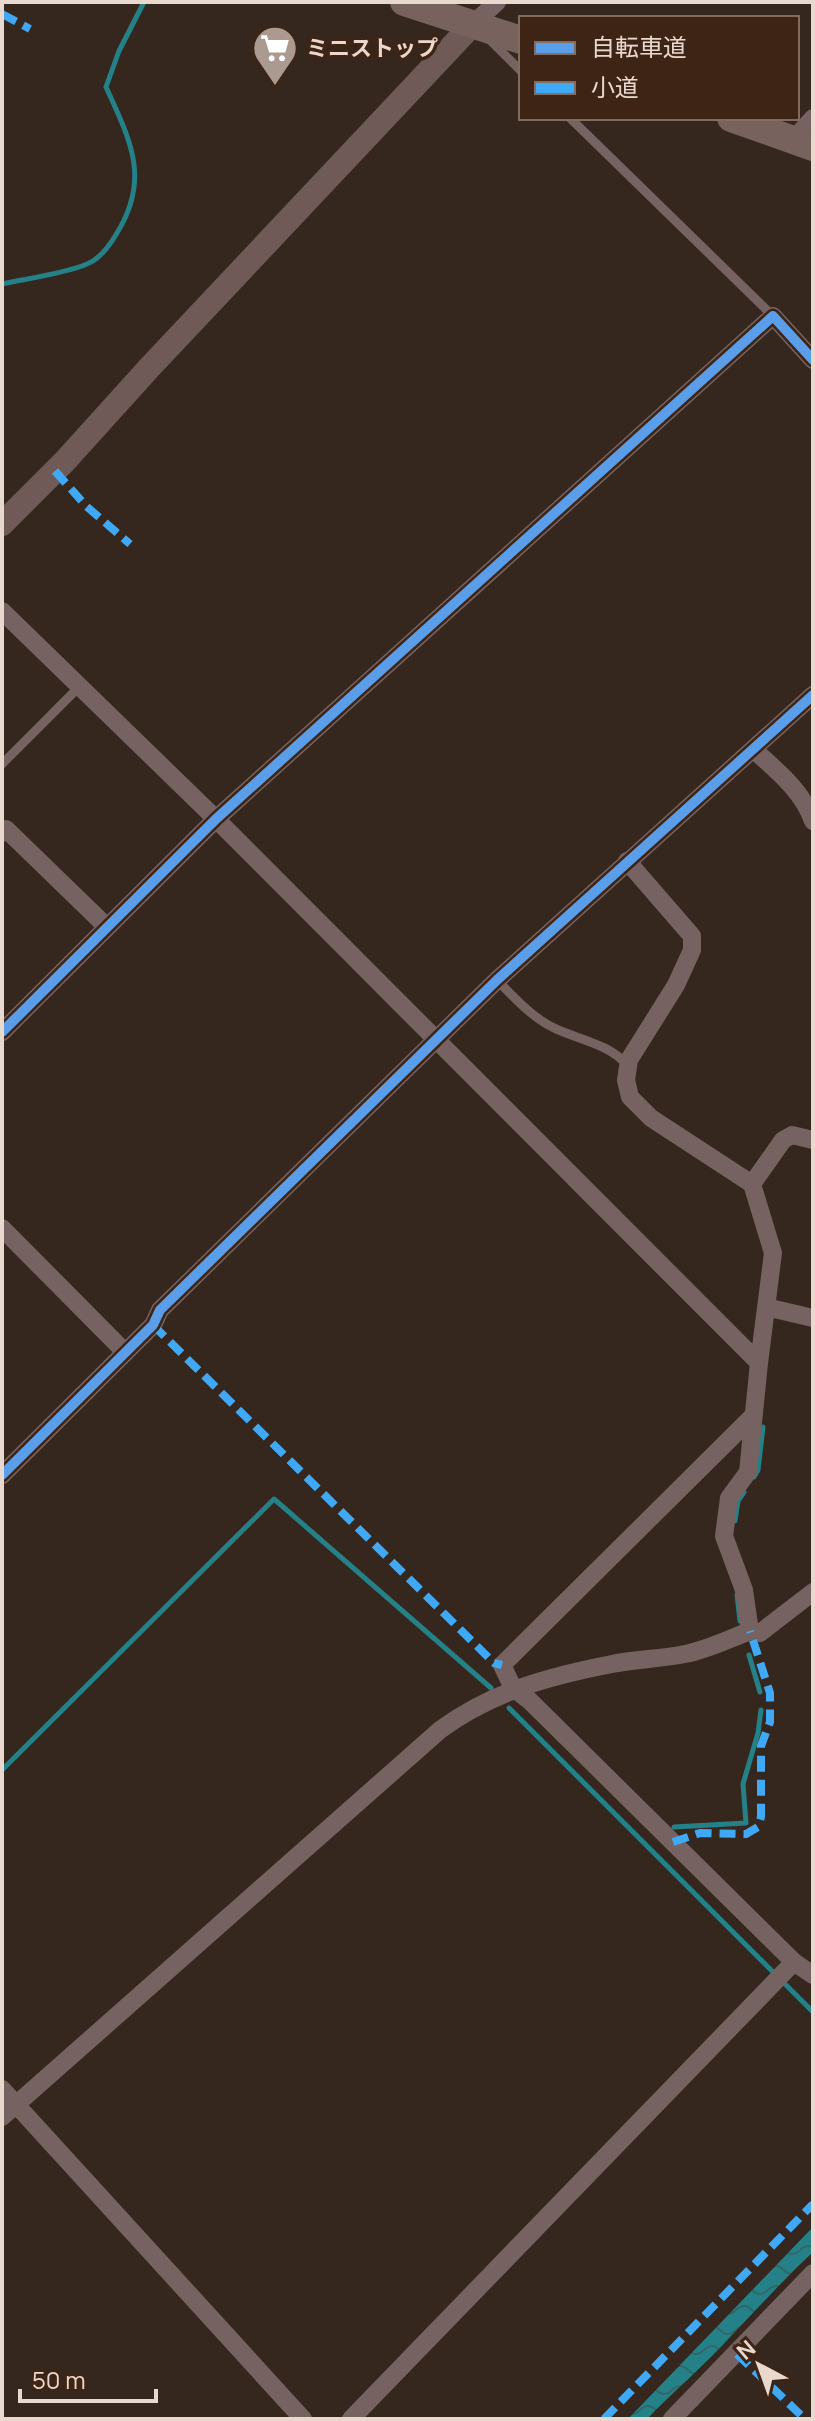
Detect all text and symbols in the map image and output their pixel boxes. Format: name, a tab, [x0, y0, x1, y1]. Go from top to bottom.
legend	[519, 16, 799, 120]
supermarket icon: ミニストップ	[251, 24, 299, 87]
text: 自転車道	[591, 30, 687, 63]
place label: ミニストップ	[306, 33, 438, 63]
text: 小道	[591, 70, 639, 103]
north arrow	[719, 2325, 799, 2405]
text: N	[730, 2333, 762, 2366]
scale bar	[20, 2353, 156, 2403]
text: 50 m	[32, 2363, 86, 2396]

